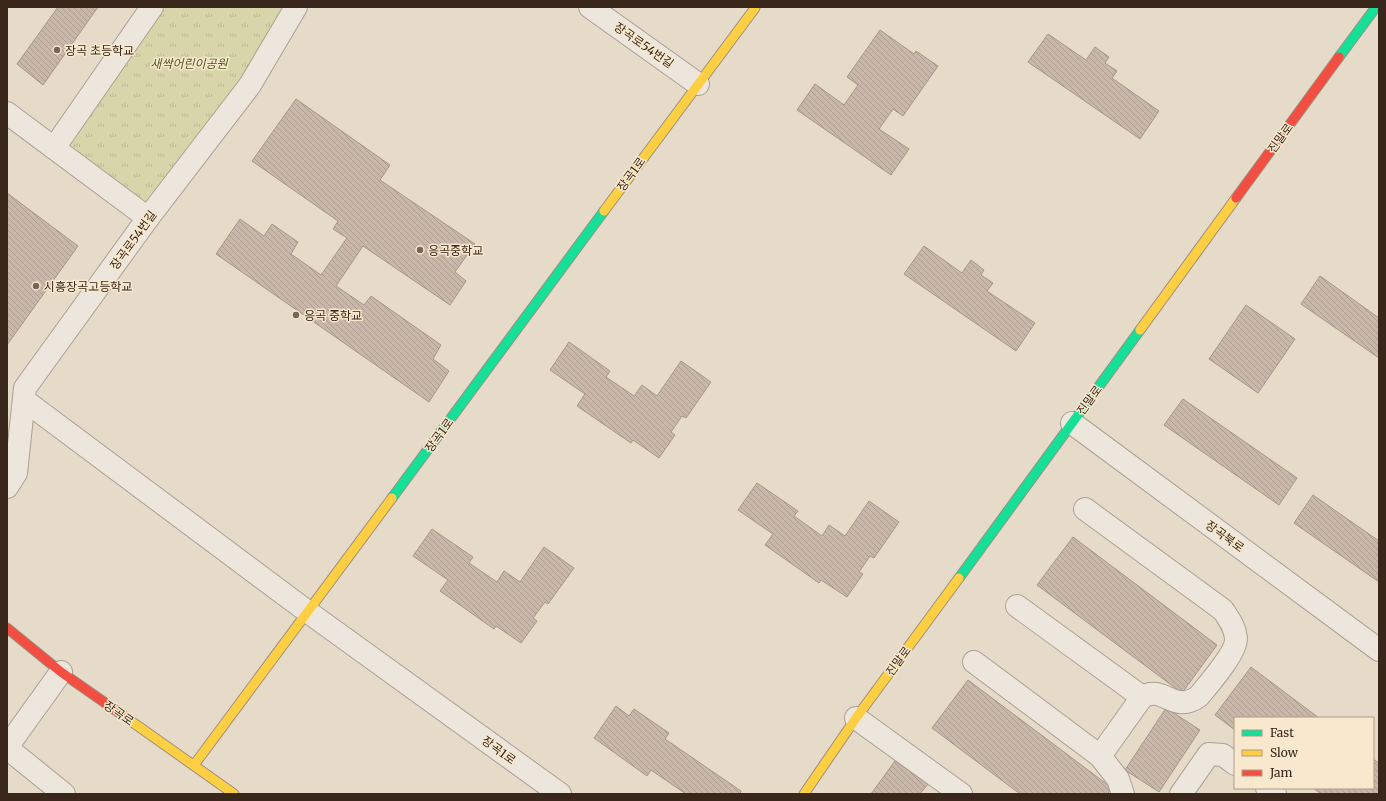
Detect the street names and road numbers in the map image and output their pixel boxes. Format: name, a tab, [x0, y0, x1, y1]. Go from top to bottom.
street label: 장곡로54번길	[611, 19, 677, 71]
street label: 진말로	[1264, 120, 1296, 156]
street label: 장곡1로	[614, 154, 648, 194]
street label: 장곡로54번길	[107, 208, 159, 272]
street label: 진말로	[1073, 382, 1105, 418]
street label: 장곡1로	[422, 415, 456, 455]
street label: 장곡북로	[1203, 517, 1247, 555]
street label: 진말로	[882, 643, 914, 679]
street label: 장곡로	[101, 697, 137, 729]
street label: 장곡1로	[479, 733, 519, 767]

